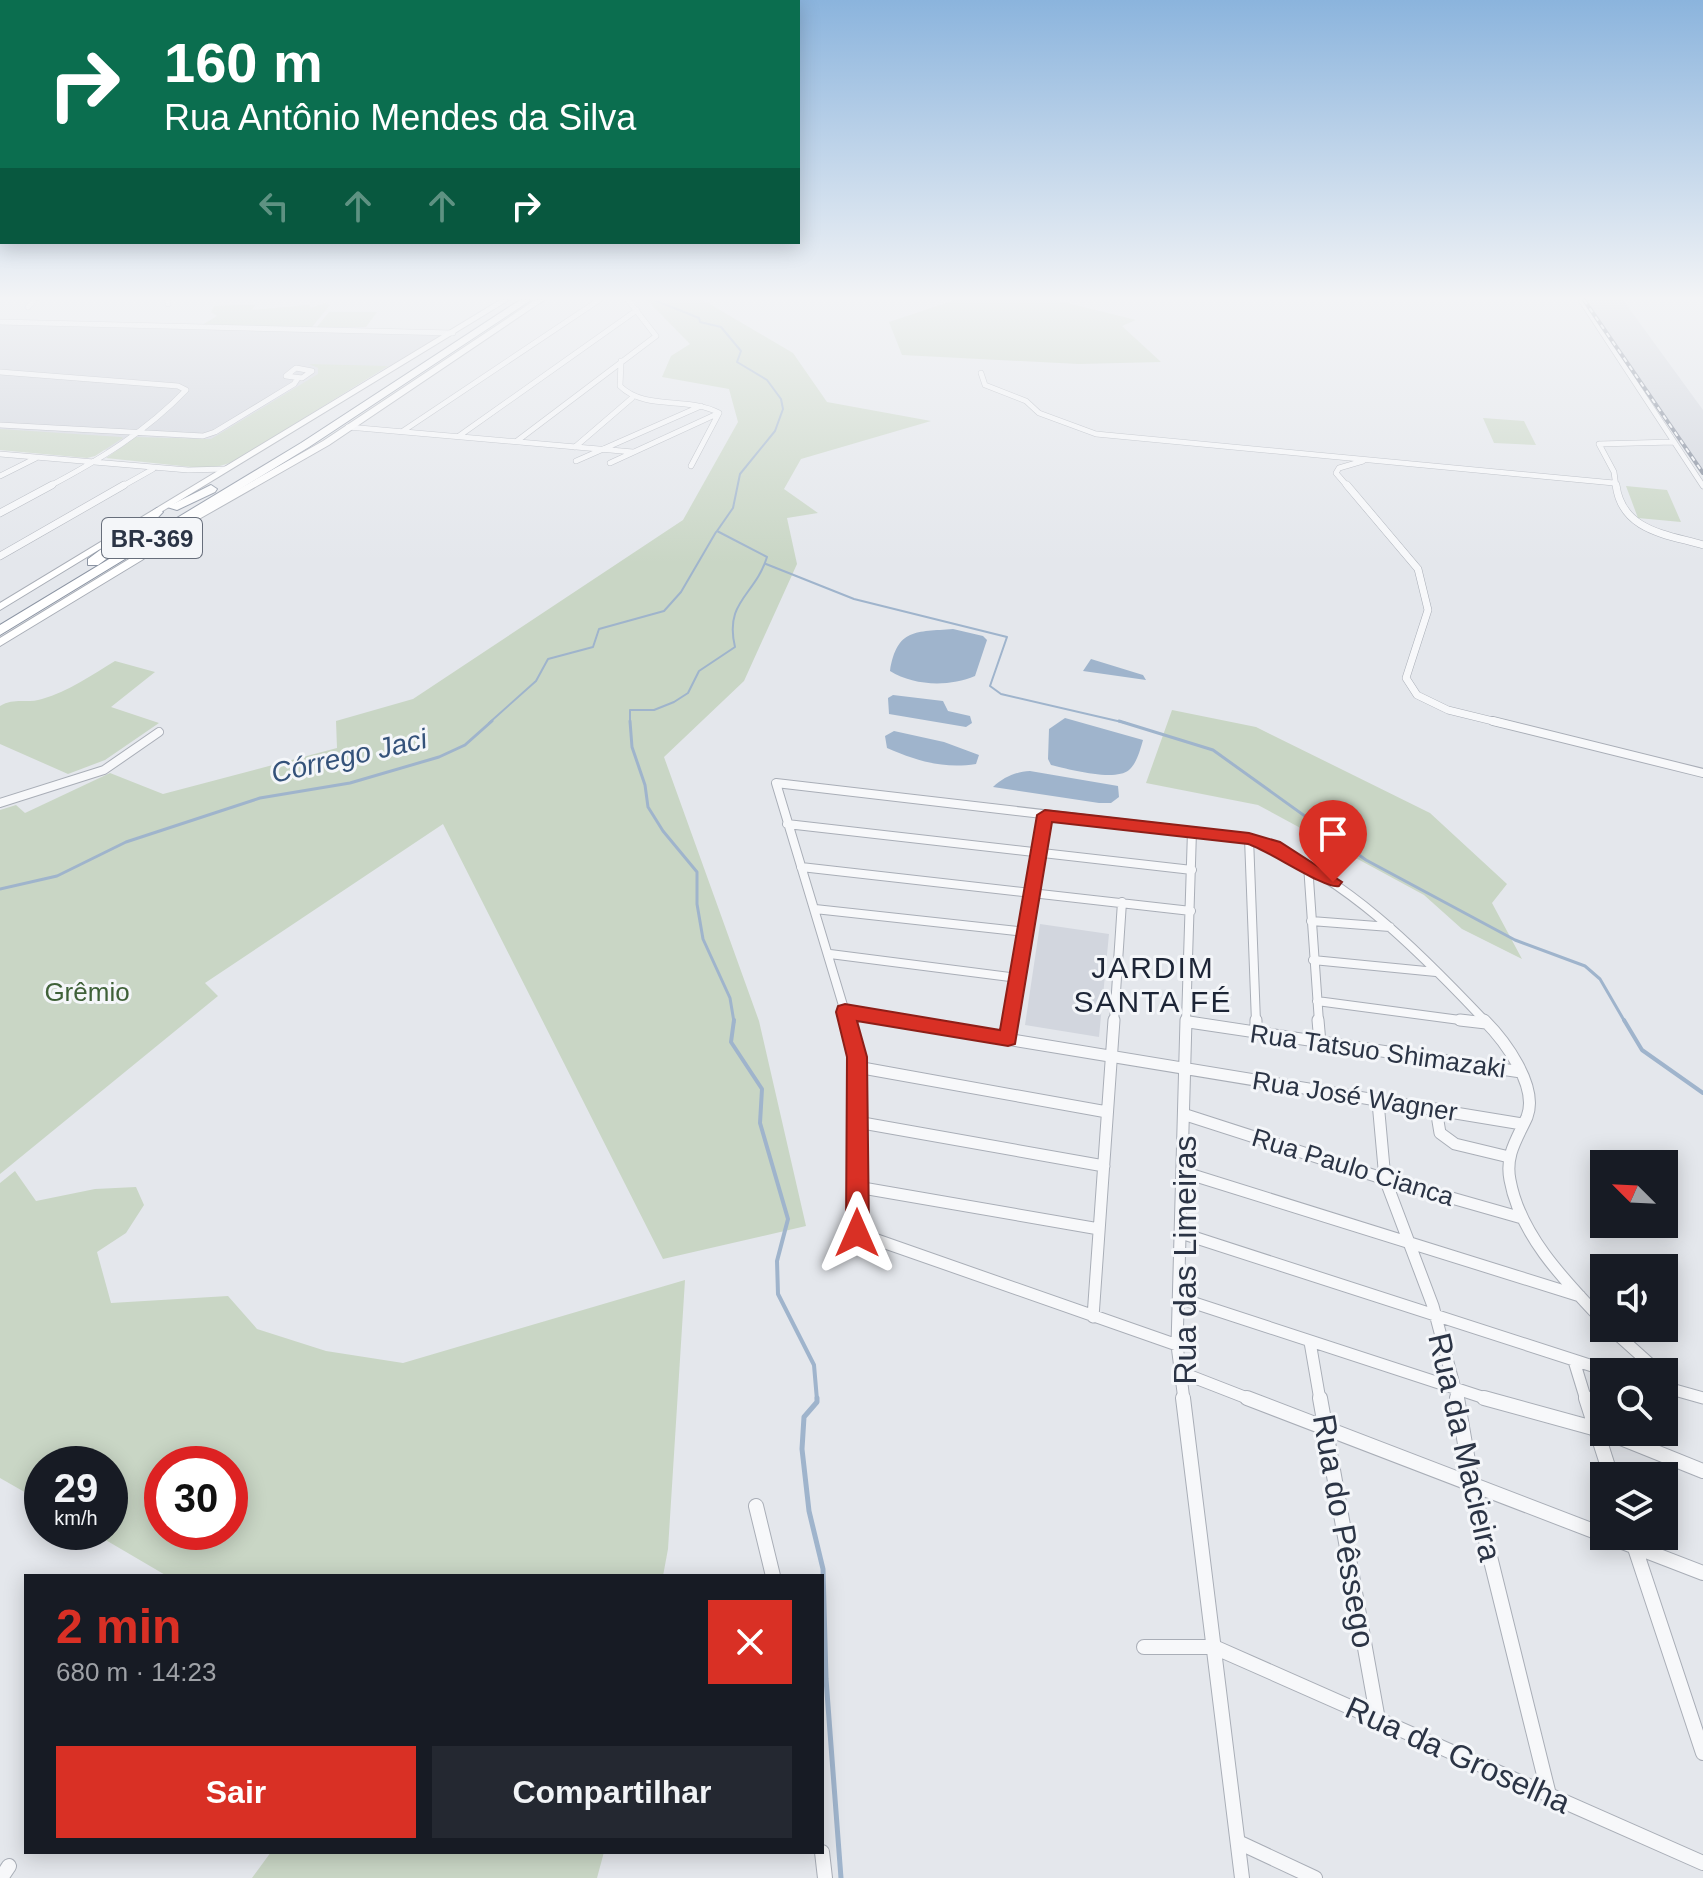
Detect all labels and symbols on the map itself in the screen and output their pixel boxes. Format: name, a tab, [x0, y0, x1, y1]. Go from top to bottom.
road number: BR-369	[102, 518, 202, 558]
water label: Córrego Jaci	[268, 723, 431, 789]
pin	[1299, 800, 1367, 882]
district label: JARDIM SANTA FÉ	[1074, 951, 1232, 1018]
park label: Grêmio	[44, 977, 130, 1007]
street label: Rua Tatsuo Shimazaki	[1248, 1018, 1508, 1084]
street label: Rua José Wagner	[1250, 1065, 1460, 1127]
street label: Rua Paulo Cianca	[1248, 1122, 1458, 1212]
street label: Rua das Limeiras	[1167, 1136, 1203, 1385]
north arrow	[1590, 1150, 1678, 1238]
position arrow	[815, 1191, 899, 1275]
street label: Rua da Macieira	[1421, 1329, 1509, 1565]
street label: Rua do Pêssego	[1306, 1411, 1382, 1651]
speed limit sign: 30	[144, 1446, 248, 1550]
street label: Rua da Groselha	[1340, 1689, 1576, 1821]

